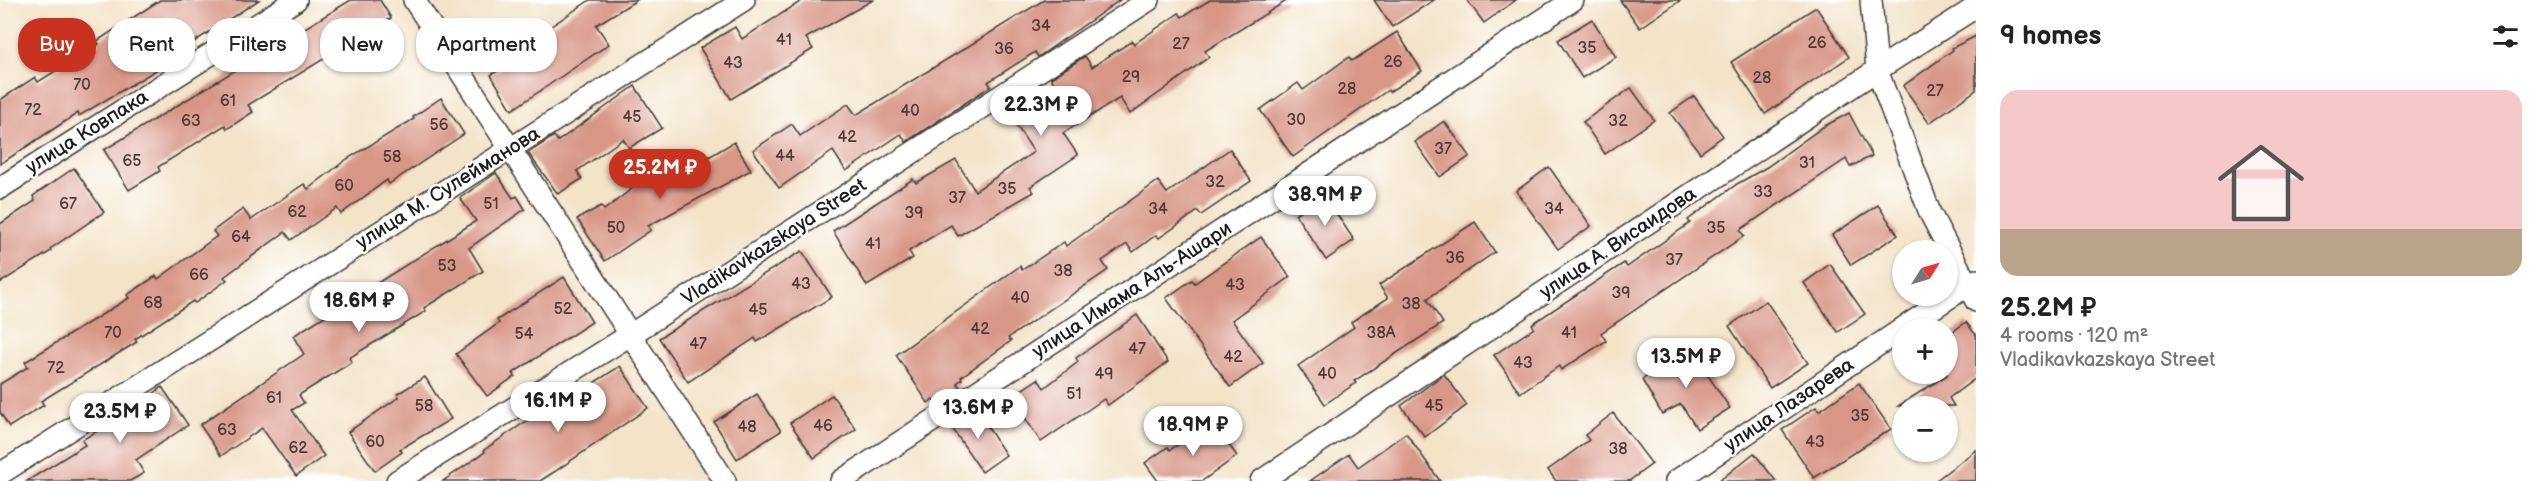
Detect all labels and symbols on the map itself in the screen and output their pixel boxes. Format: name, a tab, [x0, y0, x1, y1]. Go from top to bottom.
house number: 34	[1031, 17, 1051, 36]
house number: 41	[776, 31, 792, 50]
house number: 26	[1807, 34, 1827, 53]
house number: 27	[1172, 35, 1190, 54]
house number: 35	[1577, 39, 1597, 58]
house number: 36	[994, 40, 1014, 59]
house number: 26	[1383, 53, 1403, 72]
house number: 43	[723, 54, 743, 73]
house number: 29	[1122, 68, 1140, 87]
house number: 28	[1753, 69, 1771, 88]
house number: 70	[73, 76, 91, 95]
house number: 28	[1338, 80, 1356, 99]
house number: 27	[1926, 82, 1944, 101]
street label: улица Ковпака	[21, 85, 153, 179]
pin: 22.3M ₽	[986, 86, 1096, 137]
house number: 61	[220, 92, 236, 111]
house number: 72	[24, 101, 42, 120]
house number: 40	[900, 102, 920, 121]
house number: 45	[623, 108, 641, 127]
house number: 30	[1286, 111, 1306, 130]
house number: 63	[181, 112, 201, 131]
house number: 32	[1608, 112, 1628, 131]
house number: 56	[430, 116, 449, 135]
street label: улица М. Сулейманова	[352, 121, 545, 254]
house number: 42	[837, 128, 857, 147]
house number: 37	[1434, 140, 1452, 159]
house number: 44	[775, 147, 795, 166]
house number: 58	[383, 148, 401, 167]
pin: 25.2M ₽	[605, 149, 715, 200]
house number: 65	[123, 152, 141, 171]
house number: 31	[1799, 154, 1815, 173]
street label: Vladikavkazskaya Street	[677, 173, 871, 311]
house number: 32	[1205, 173, 1225, 192]
pin: 38.9M ₽	[1270, 176, 1380, 227]
house number: 60	[334, 177, 354, 196]
house number: 35	[997, 180, 1017, 199]
street label: улица А. Висаидова	[1535, 182, 1701, 304]
house number: 33	[1753, 183, 1773, 202]
house number: 37	[948, 189, 966, 208]
house number: 67	[59, 195, 77, 214]
house number: 51	[483, 195, 499, 214]
house number: 34	[1148, 200, 1168, 219]
house number: 34	[1544, 200, 1564, 219]
house number: 62	[287, 203, 307, 222]
house number: 39	[904, 204, 924, 223]
street label: улица Имама Аль-Ашари	[1028, 216, 1236, 364]
house number: 50	[607, 219, 625, 238]
house number: 35	[1706, 219, 1726, 238]
house number: 64	[231, 228, 251, 247]
house number: 41	[865, 235, 881, 254]
north arrow	[1892, 240, 1958, 306]
house number: 36	[1445, 249, 1465, 268]
house number: 37	[1665, 251, 1683, 270]
house number: 53	[437, 257, 457, 276]
house number: 38	[1053, 262, 1073, 281]
house number: 66	[189, 266, 209, 285]
house number: 43	[791, 275, 811, 294]
house number: 43	[1225, 276, 1245, 295]
pin: 18.6M ₽	[304, 282, 414, 333]
house number: 39	[1611, 284, 1631, 303]
house number: 40	[1010, 289, 1030, 308]
house number: 68	[143, 294, 163, 313]
house number: 38	[1401, 295, 1421, 314]
house number: 52	[554, 300, 573, 319]
house number: 45	[749, 301, 767, 320]
house number: 42	[970, 320, 990, 339]
house number: 70	[104, 324, 122, 343]
house number: 38А	[1367, 324, 1396, 343]
house number: 41	[1561, 324, 1577, 343]
house number: 54	[515, 325, 534, 344]
house number: 47	[689, 335, 707, 354]
pin: 13.5M ₽	[1631, 338, 1741, 389]
house number: 47	[1128, 340, 1146, 359]
house number: 42	[1223, 348, 1243, 367]
street label: улица Лазарева	[1720, 353, 1859, 457]
house number: 43	[1513, 354, 1533, 373]
house number: 72	[47, 359, 65, 378]
house number: 49	[1094, 365, 1114, 384]
house number: 40	[1317, 365, 1337, 384]
pin: 16.1M ₽	[503, 382, 613, 433]
house number: 51	[1066, 385, 1082, 404]
house number: 61	[266, 389, 282, 408]
pin: 13.6M ₽	[923, 389, 1033, 440]
pin: 23.5M ₽	[65, 393, 175, 444]
house number: 58	[415, 397, 433, 416]
house number: 45	[1425, 397, 1443, 416]
pin: 18.9M ₽	[1138, 406, 1248, 457]
house number: 35	[1850, 407, 1870, 426]
house number: 46	[813, 417, 833, 436]
house number: 48	[737, 418, 757, 437]
house number: 63	[217, 421, 237, 440]
house number: 60	[365, 433, 385, 452]
house number: 43	[1805, 433, 1825, 452]
house number: 62	[288, 439, 308, 458]
house number: 38	[1608, 440, 1628, 459]

